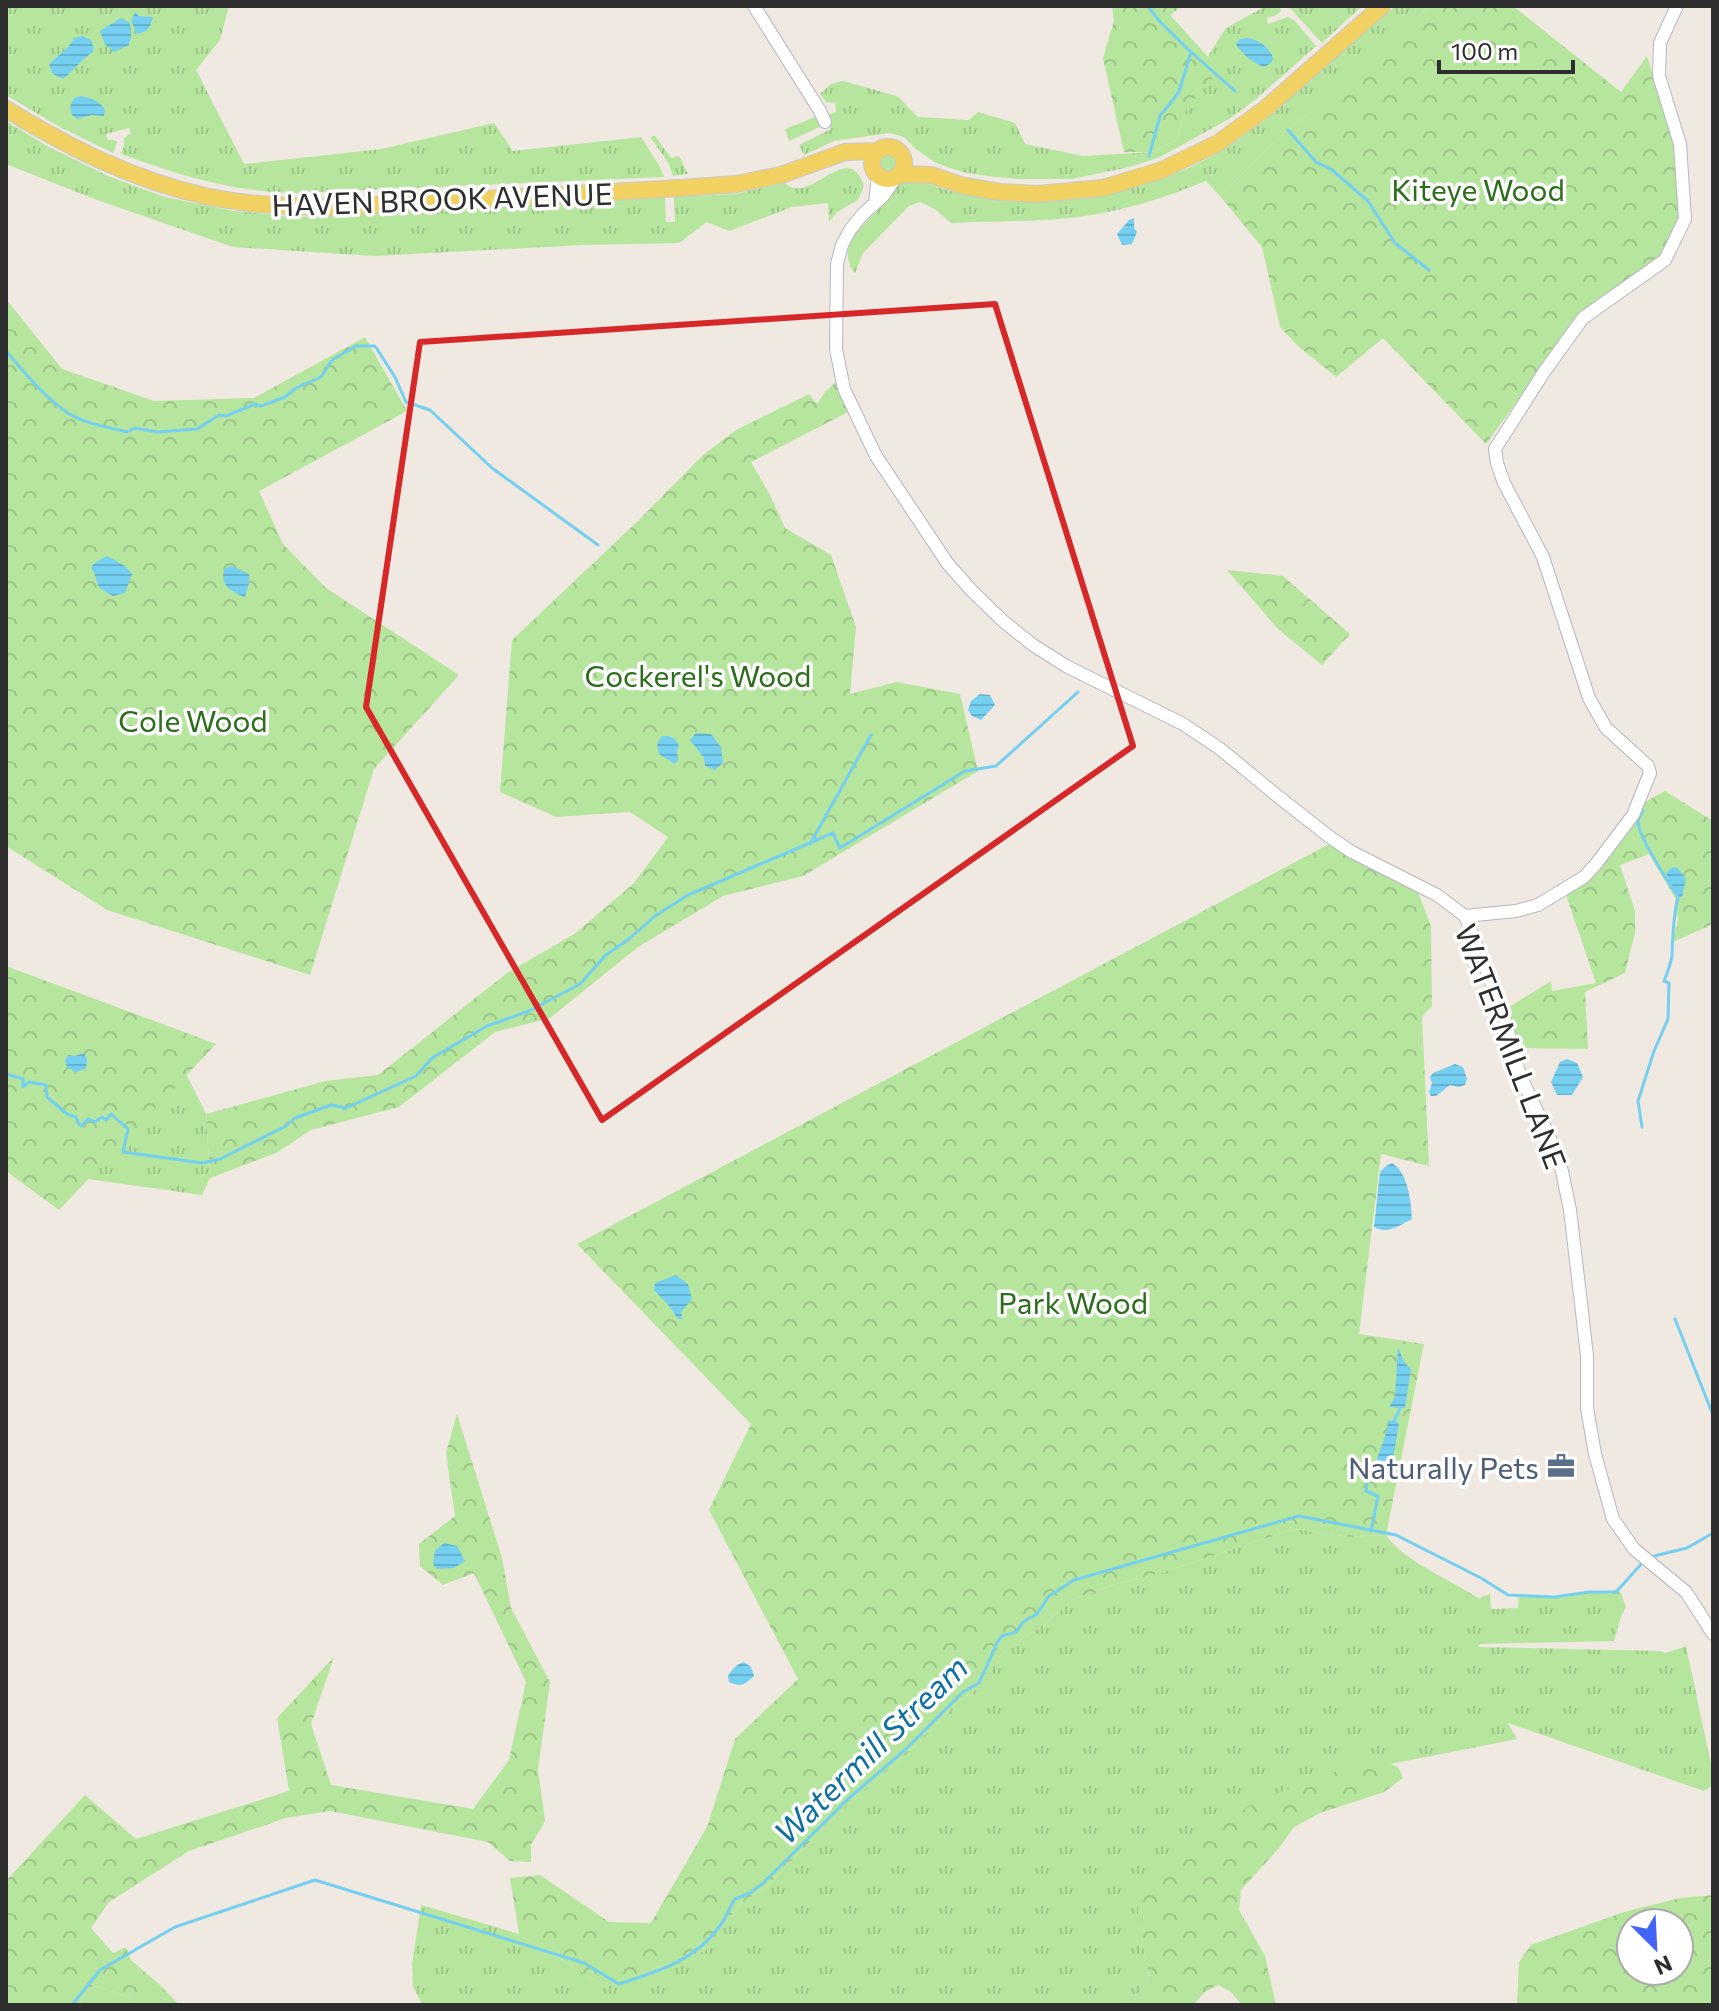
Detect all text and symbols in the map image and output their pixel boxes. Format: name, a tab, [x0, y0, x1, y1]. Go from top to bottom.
scale bar	[1439, 24, 1573, 74]
text: 100 m	[1451, 36, 1518, 65]
park label: Kiteye Wood	[1391, 170, 1565, 207]
street label: HAVEN BROOK AVENUE	[271, 174, 613, 222]
park label: Cockerel's Wood	[585, 656, 811, 693]
park label: Cole Wood	[118, 701, 268, 738]
street label: WATERMILL LANE	[1448, 918, 1576, 1174]
park label: Park Wood	[998, 1283, 1148, 1320]
place label: Naturally Pets	[1348, 1448, 1539, 1485]
office icon: Naturally Pets	[1546, 1451, 1576, 1481]
water label: Watermill Stream	[765, 1646, 975, 1852]
north arrow	[1615, 1907, 1695, 1987]
text: N	[1650, 1950, 1676, 1981]

